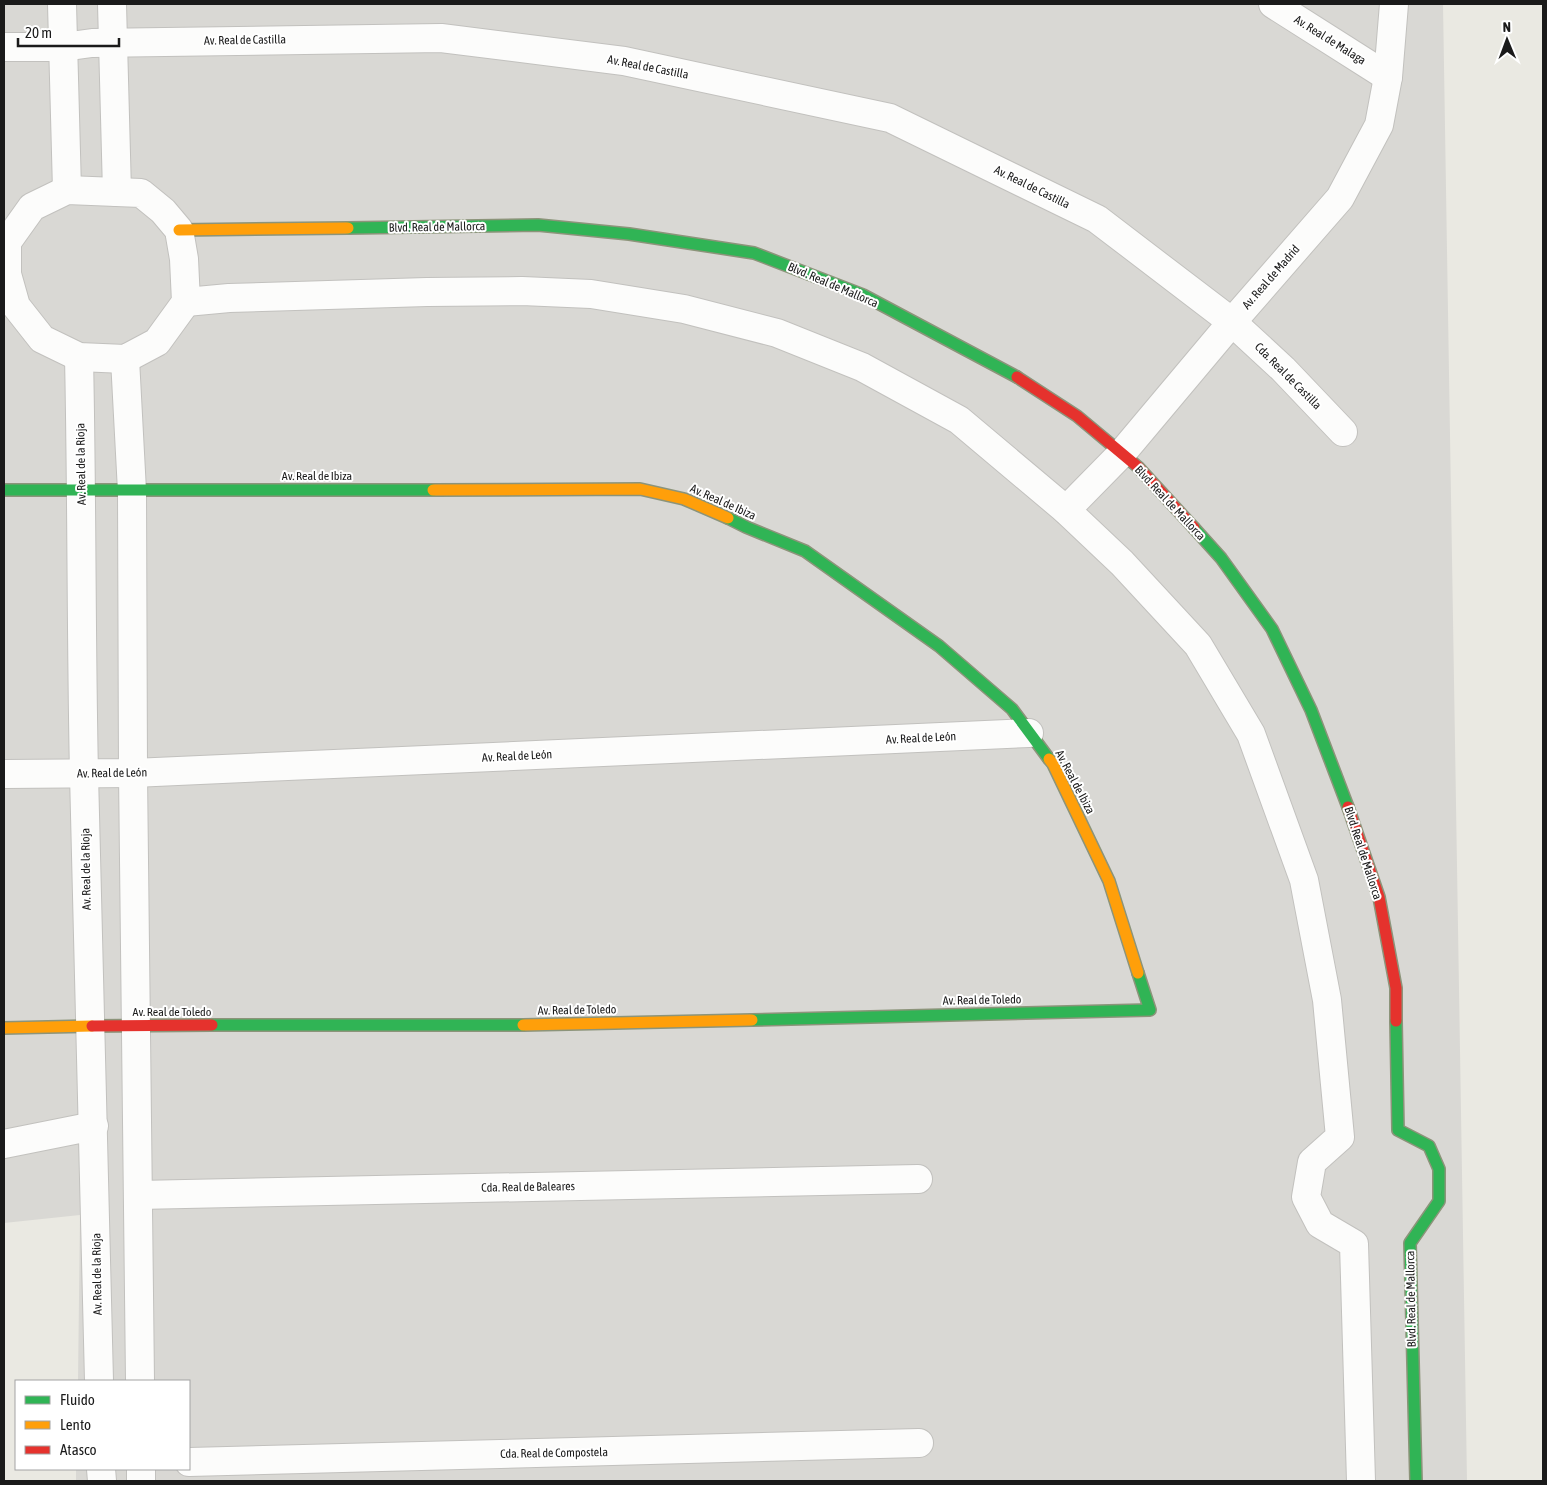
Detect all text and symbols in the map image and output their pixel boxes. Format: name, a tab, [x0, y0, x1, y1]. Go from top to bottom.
street label: Av. Real de Malaga	[1292, 12, 1368, 68]
scale bar	[18, 15, 119, 47]
north arrow	[1482, 15, 1532, 65]
text: N	[1503, 19, 1511, 35]
text: 20 m	[25, 24, 52, 41]
street label: Av. Real de Castilla	[204, 32, 286, 48]
street label: Av. Real de Castilla	[606, 52, 690, 82]
street label: Av. Real de Castilla	[992, 163, 1072, 211]
street label: Blvd. Real de Mallorca	[389, 219, 485, 235]
street label: Av. Real de Madrid	[1239, 242, 1303, 312]
street label: Blvd. Real de Mallorca	[786, 260, 880, 310]
street label: Cda. Real de Castilla	[1252, 340, 1324, 412]
street label: Av. Real de la Rioja	[73, 423, 89, 505]
street label: Blvd. Real de Mallorca	[1132, 463, 1208, 543]
street label: Av. Real de Ibiza	[282, 469, 352, 483]
street label: Av. Real de Ibiza	[688, 481, 758, 523]
street label: Av. Real de León	[885, 729, 957, 747]
street label: Av. Real de León	[481, 747, 553, 765]
street label: Av. Real de Ibiza	[1052, 748, 1098, 816]
street label: Av. Real de León	[77, 765, 147, 781]
street label: Blvd. Real de Mallorca	[1341, 805, 1385, 901]
street label: Av. Real de la Rioja	[78, 828, 94, 910]
street label: Av. Real de Toledo	[942, 992, 1022, 1008]
street label: Av. Real de Toledo	[537, 1002, 617, 1018]
street label: Av. Real de Toledo	[133, 1005, 212, 1019]
street label: Cda. Real de Baleares	[481, 1179, 575, 1195]
street label: Av. Real de la Rioja	[89, 1233, 105, 1315]
street label: Blvd. Real de Mallorca	[1403, 1251, 1419, 1347]
legend	[15, 1380, 190, 1470]
text: Fluido	[60, 1391, 95, 1408]
text: Lento	[60, 1416, 91, 1433]
text: Atasco	[60, 1441, 97, 1458]
street label: Cda. Real de Compostela	[500, 1445, 608, 1461]

